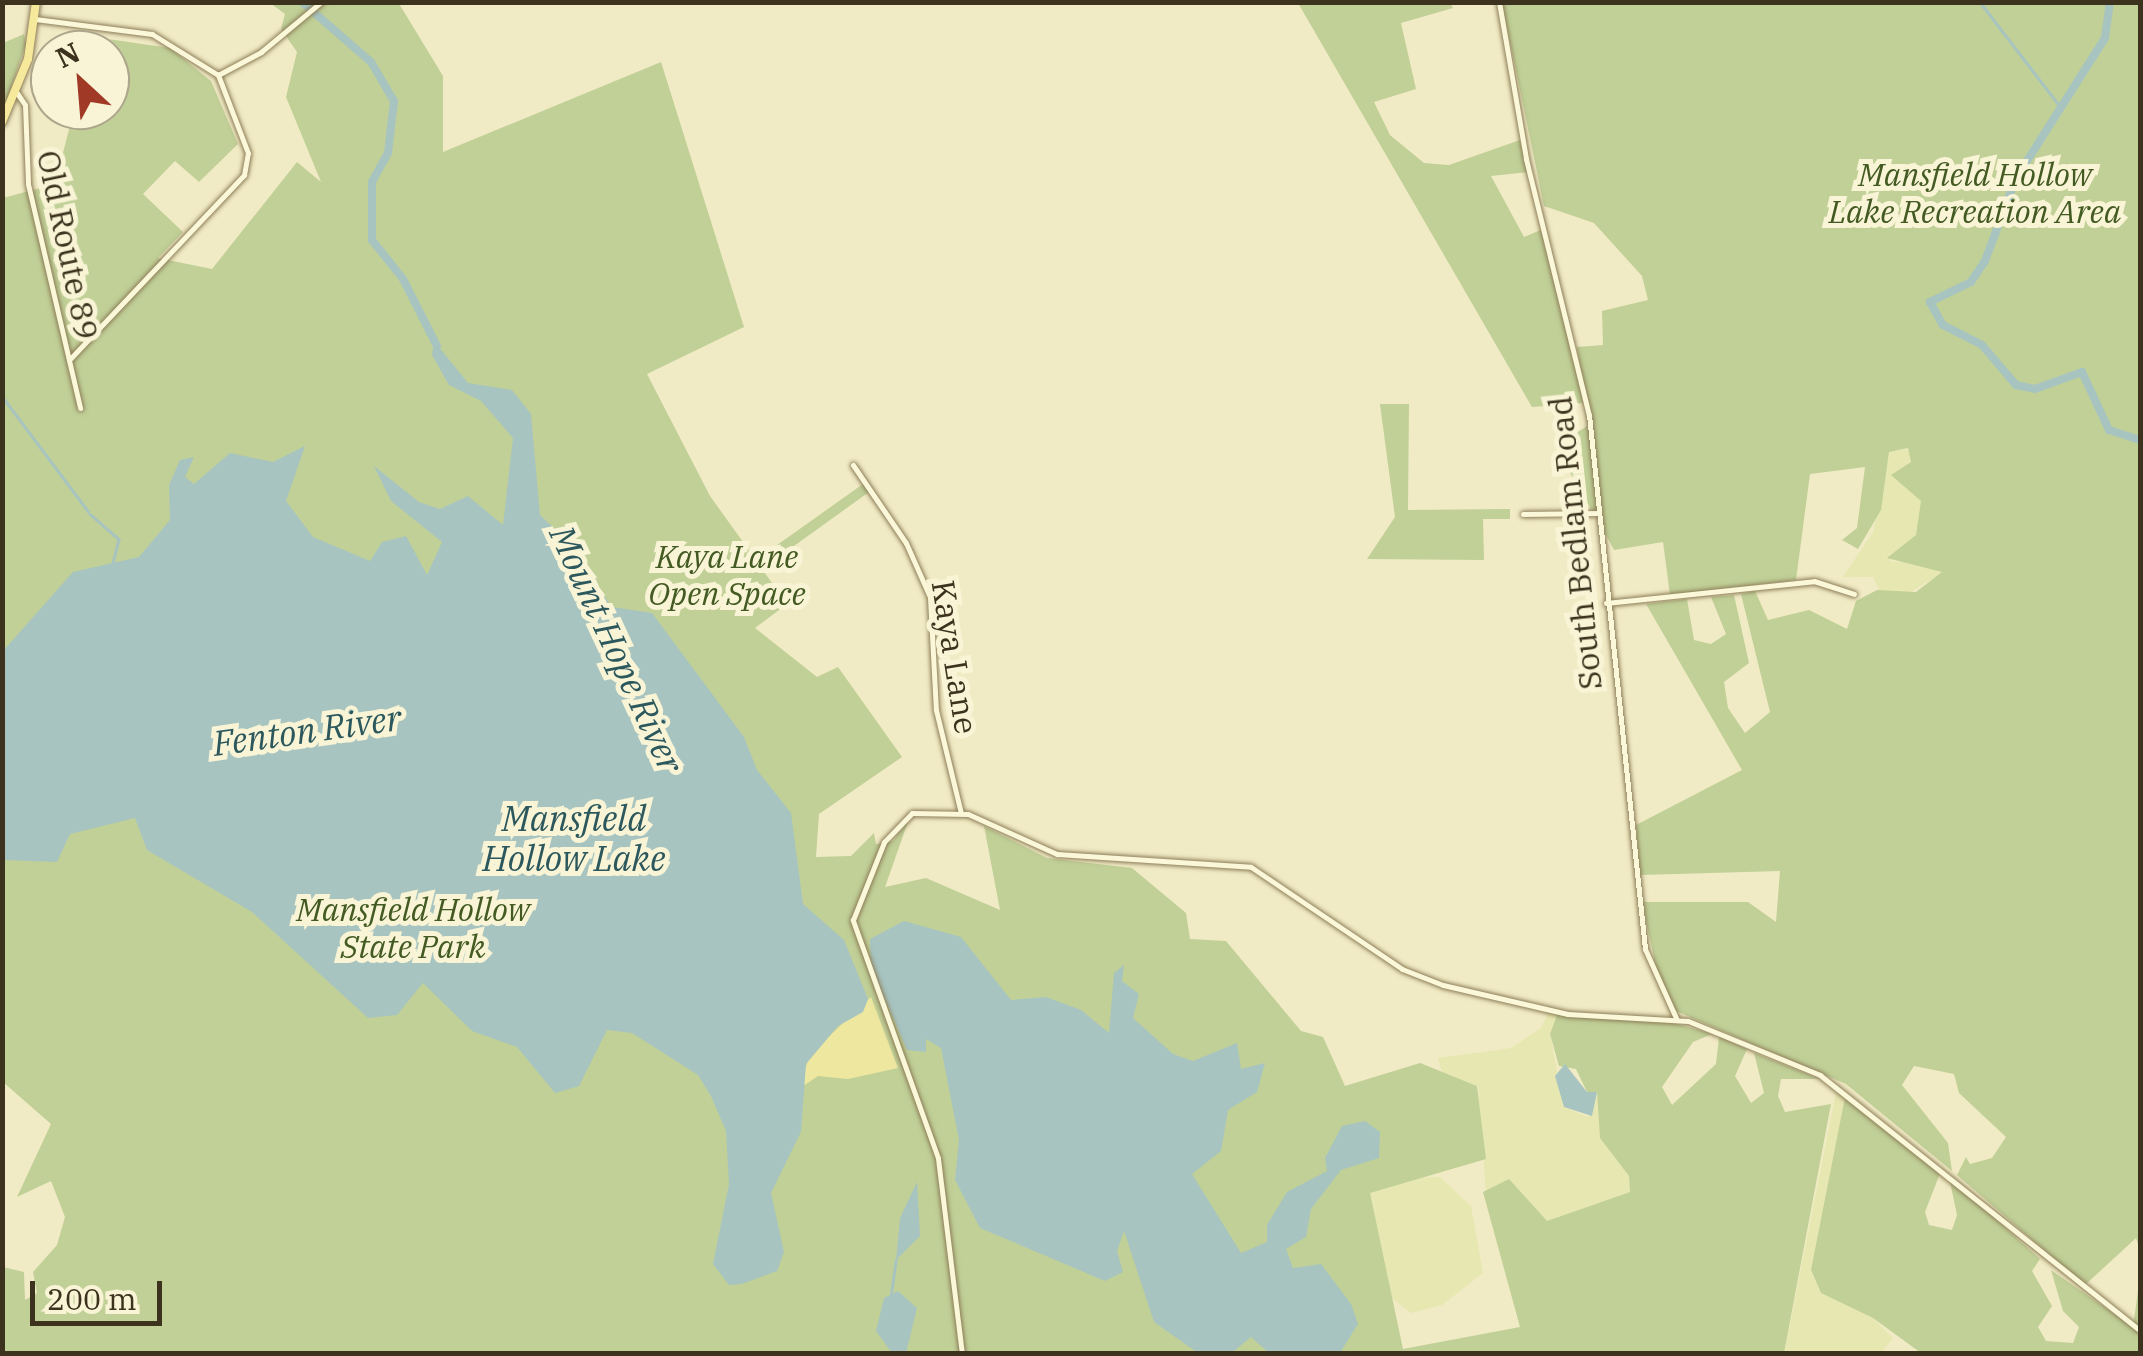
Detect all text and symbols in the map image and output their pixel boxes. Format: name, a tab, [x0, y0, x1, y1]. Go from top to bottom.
north arrow	[30, 30, 130, 130]
text: N	[49, 33, 86, 76]
street label: Old Route 89	[29, 147, 107, 343]
park label: Mansfield Hollow Lake Recreation Area	[1829, 156, 2121, 231]
street label: South Bedlam Road	[1540, 394, 1610, 692]
water label: Mount Hope River	[541, 519, 693, 779]
park label: Kaya Lane Open Space	[648, 538, 806, 613]
street label: Kaya Lane	[924, 577, 986, 737]
water label: Fenton River	[210, 696, 404, 764]
water label: Mansfield Hollow Lake	[482, 797, 666, 879]
park label: Mansfield Hollow State Park	[296, 891, 530, 966]
scale bar	[35, 1261, 168, 1323]
text: 200 m	[47, 1279, 137, 1318]

